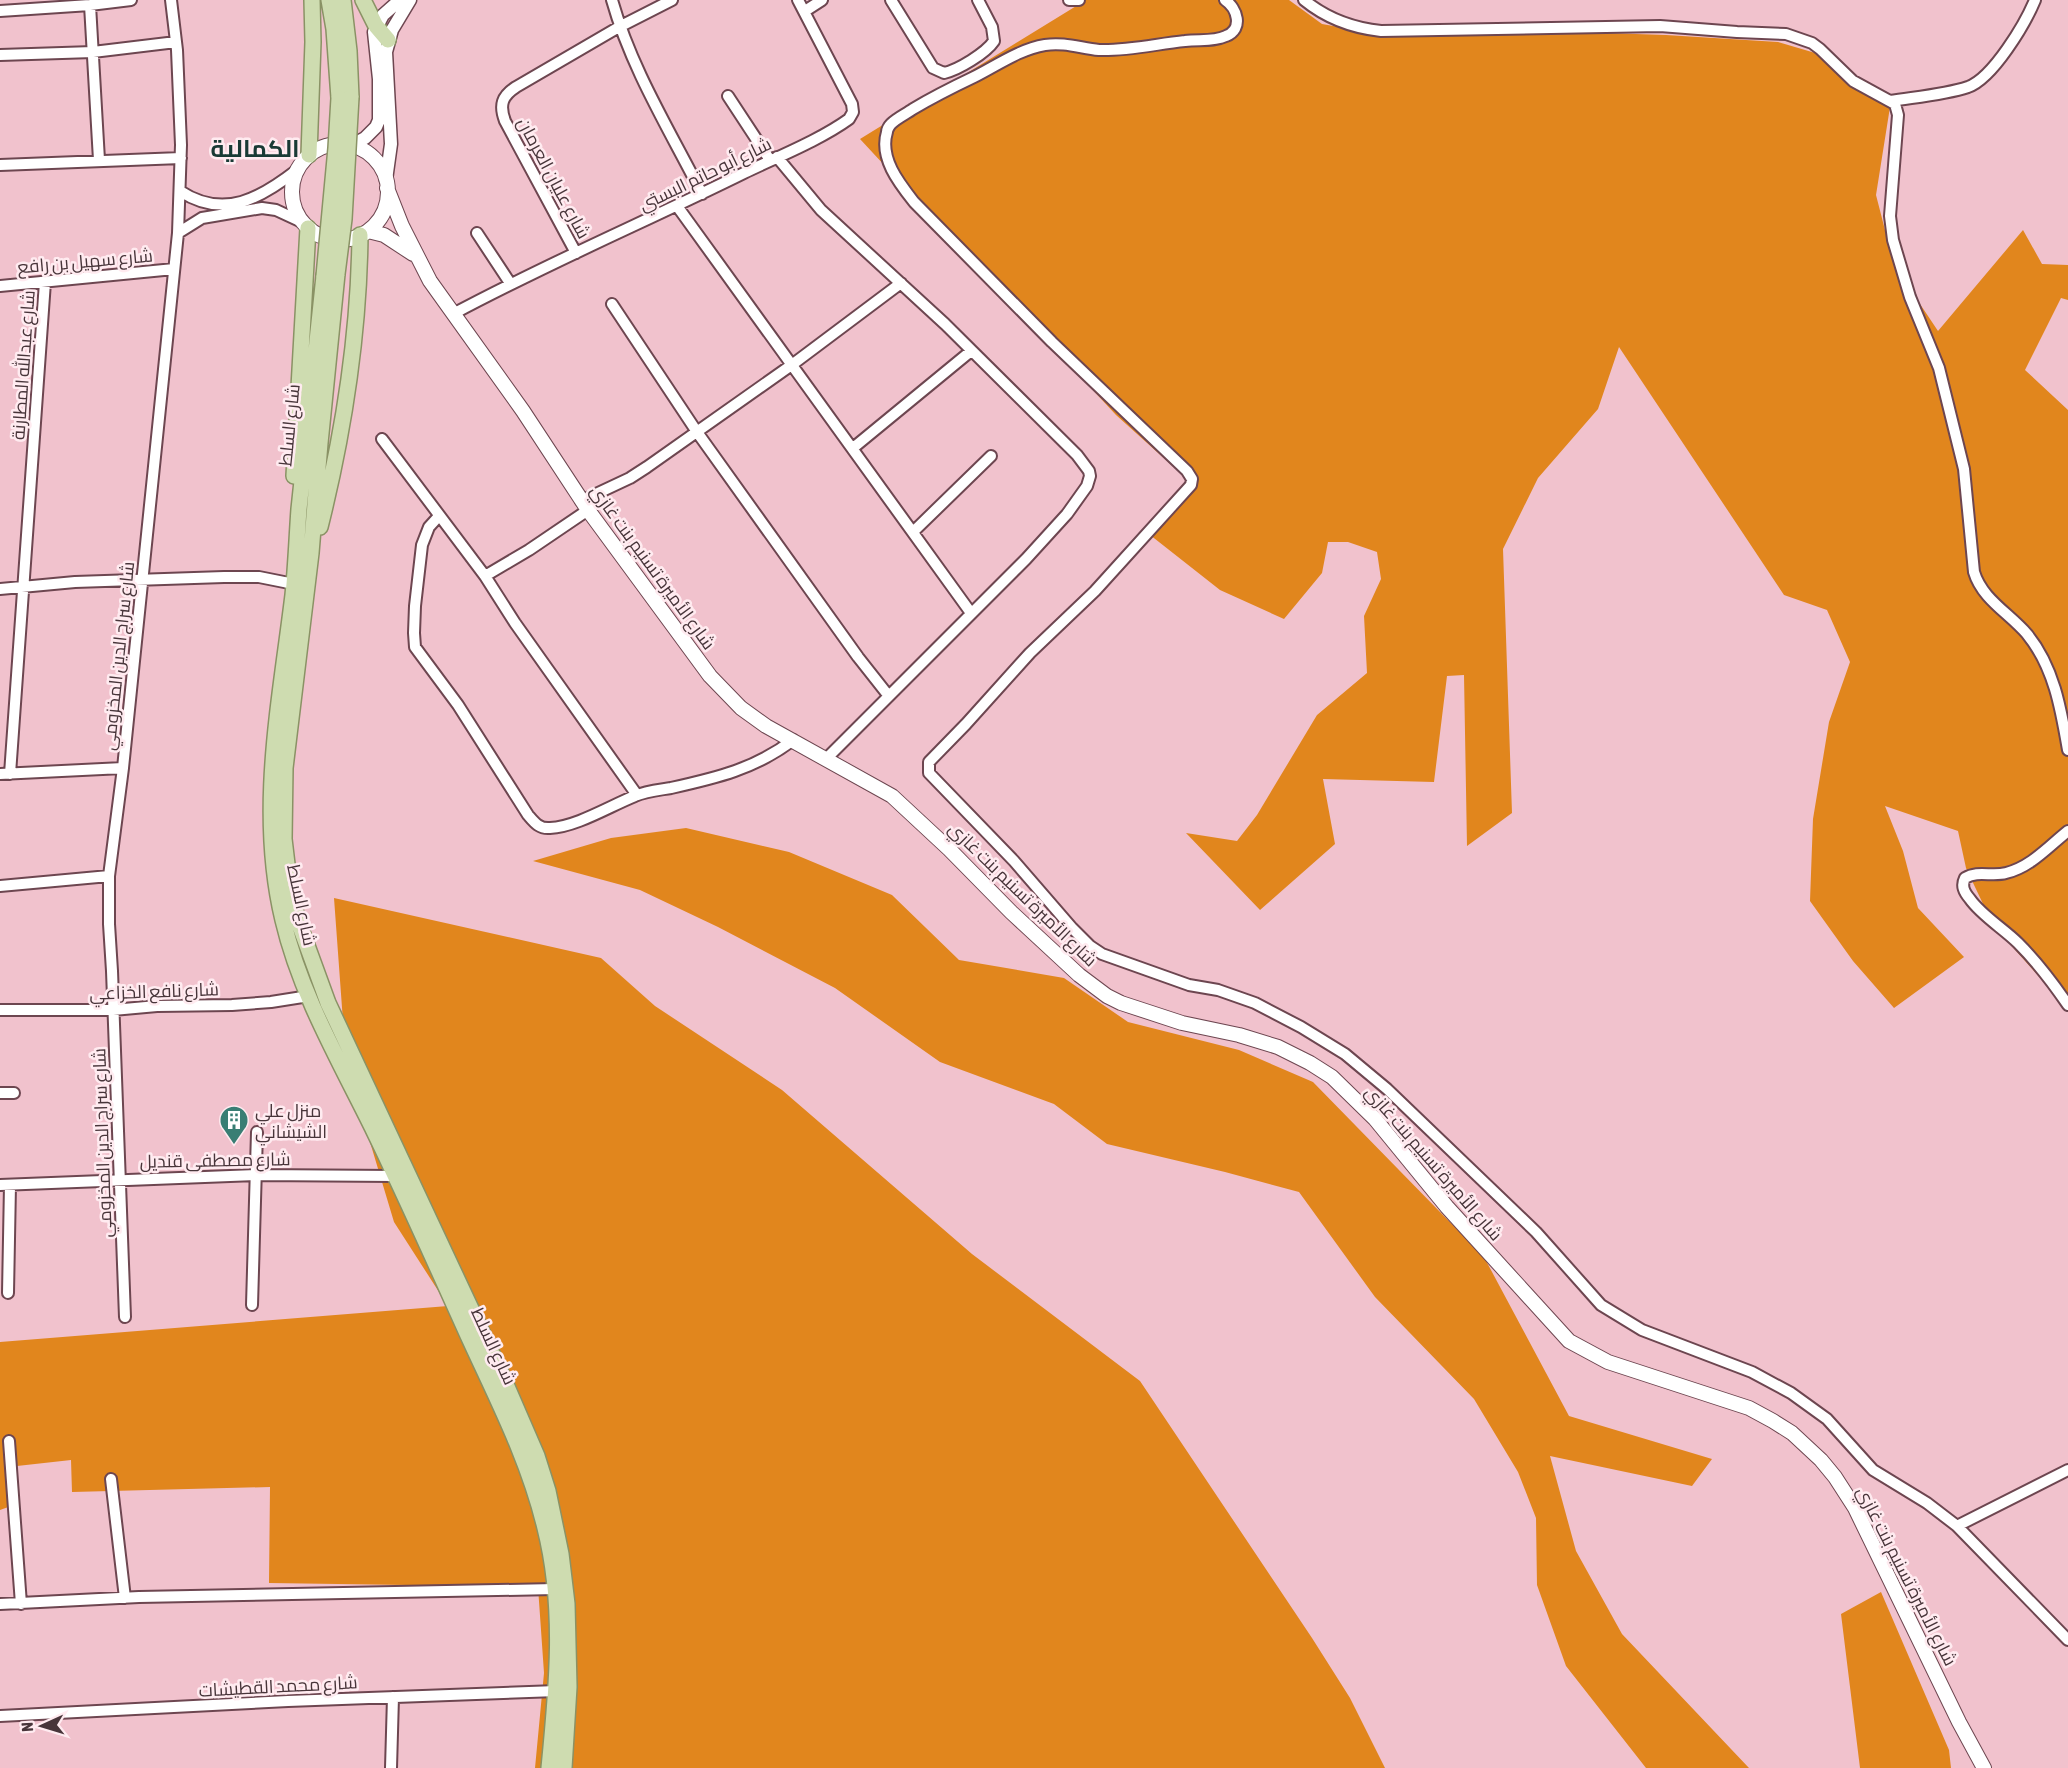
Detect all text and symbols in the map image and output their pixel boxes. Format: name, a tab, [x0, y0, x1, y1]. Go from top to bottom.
street label: شارع عليان العرمان	[511, 114, 595, 243]
street label: شارع أبو حاتم البستي	[635, 133, 776, 219]
district label: الكمالية	[210, 135, 300, 162]
street label: شارع سهيل بن رافع	[16, 245, 154, 279]
street label: شارع عبدالله المطارنة	[6, 289, 41, 441]
street label: شارع السلط	[274, 383, 306, 467]
street label: شارع الأميرة تسنيم بنت غازي	[583, 481, 720, 656]
street label: شارع سراج الدين المخزومي	[98, 561, 142, 752]
street label: شارع الأميرة تسنيم بنت غازي	[942, 818, 1102, 973]
street label: شارع السلط	[281, 862, 321, 948]
street label: شارع نافع الخزاعي	[89, 978, 219, 1008]
street label: شارع سراج الدين المخزومي	[88, 1048, 120, 1238]
street label: شارع الأميرة تسنيم بنت غازي	[1358, 1081, 1507, 1247]
place label: منزل علي الشيشاني	[255, 1100, 327, 1146]
building icon: منزل علي الشيشاني	[218, 1104, 250, 1146]
street label: شارع مصطفى قنديل	[139, 1148, 291, 1174]
street label: شارع السلط	[465, 1304, 521, 1389]
street label: شارع الأميرة تسنيم بنت غازي	[1849, 1483, 1961, 1671]
street label: شارع محمد القطيشات	[198, 1671, 358, 1703]
north arrow	[12, 1696, 72, 1756]
text: N	[18, 1722, 36, 1732]

